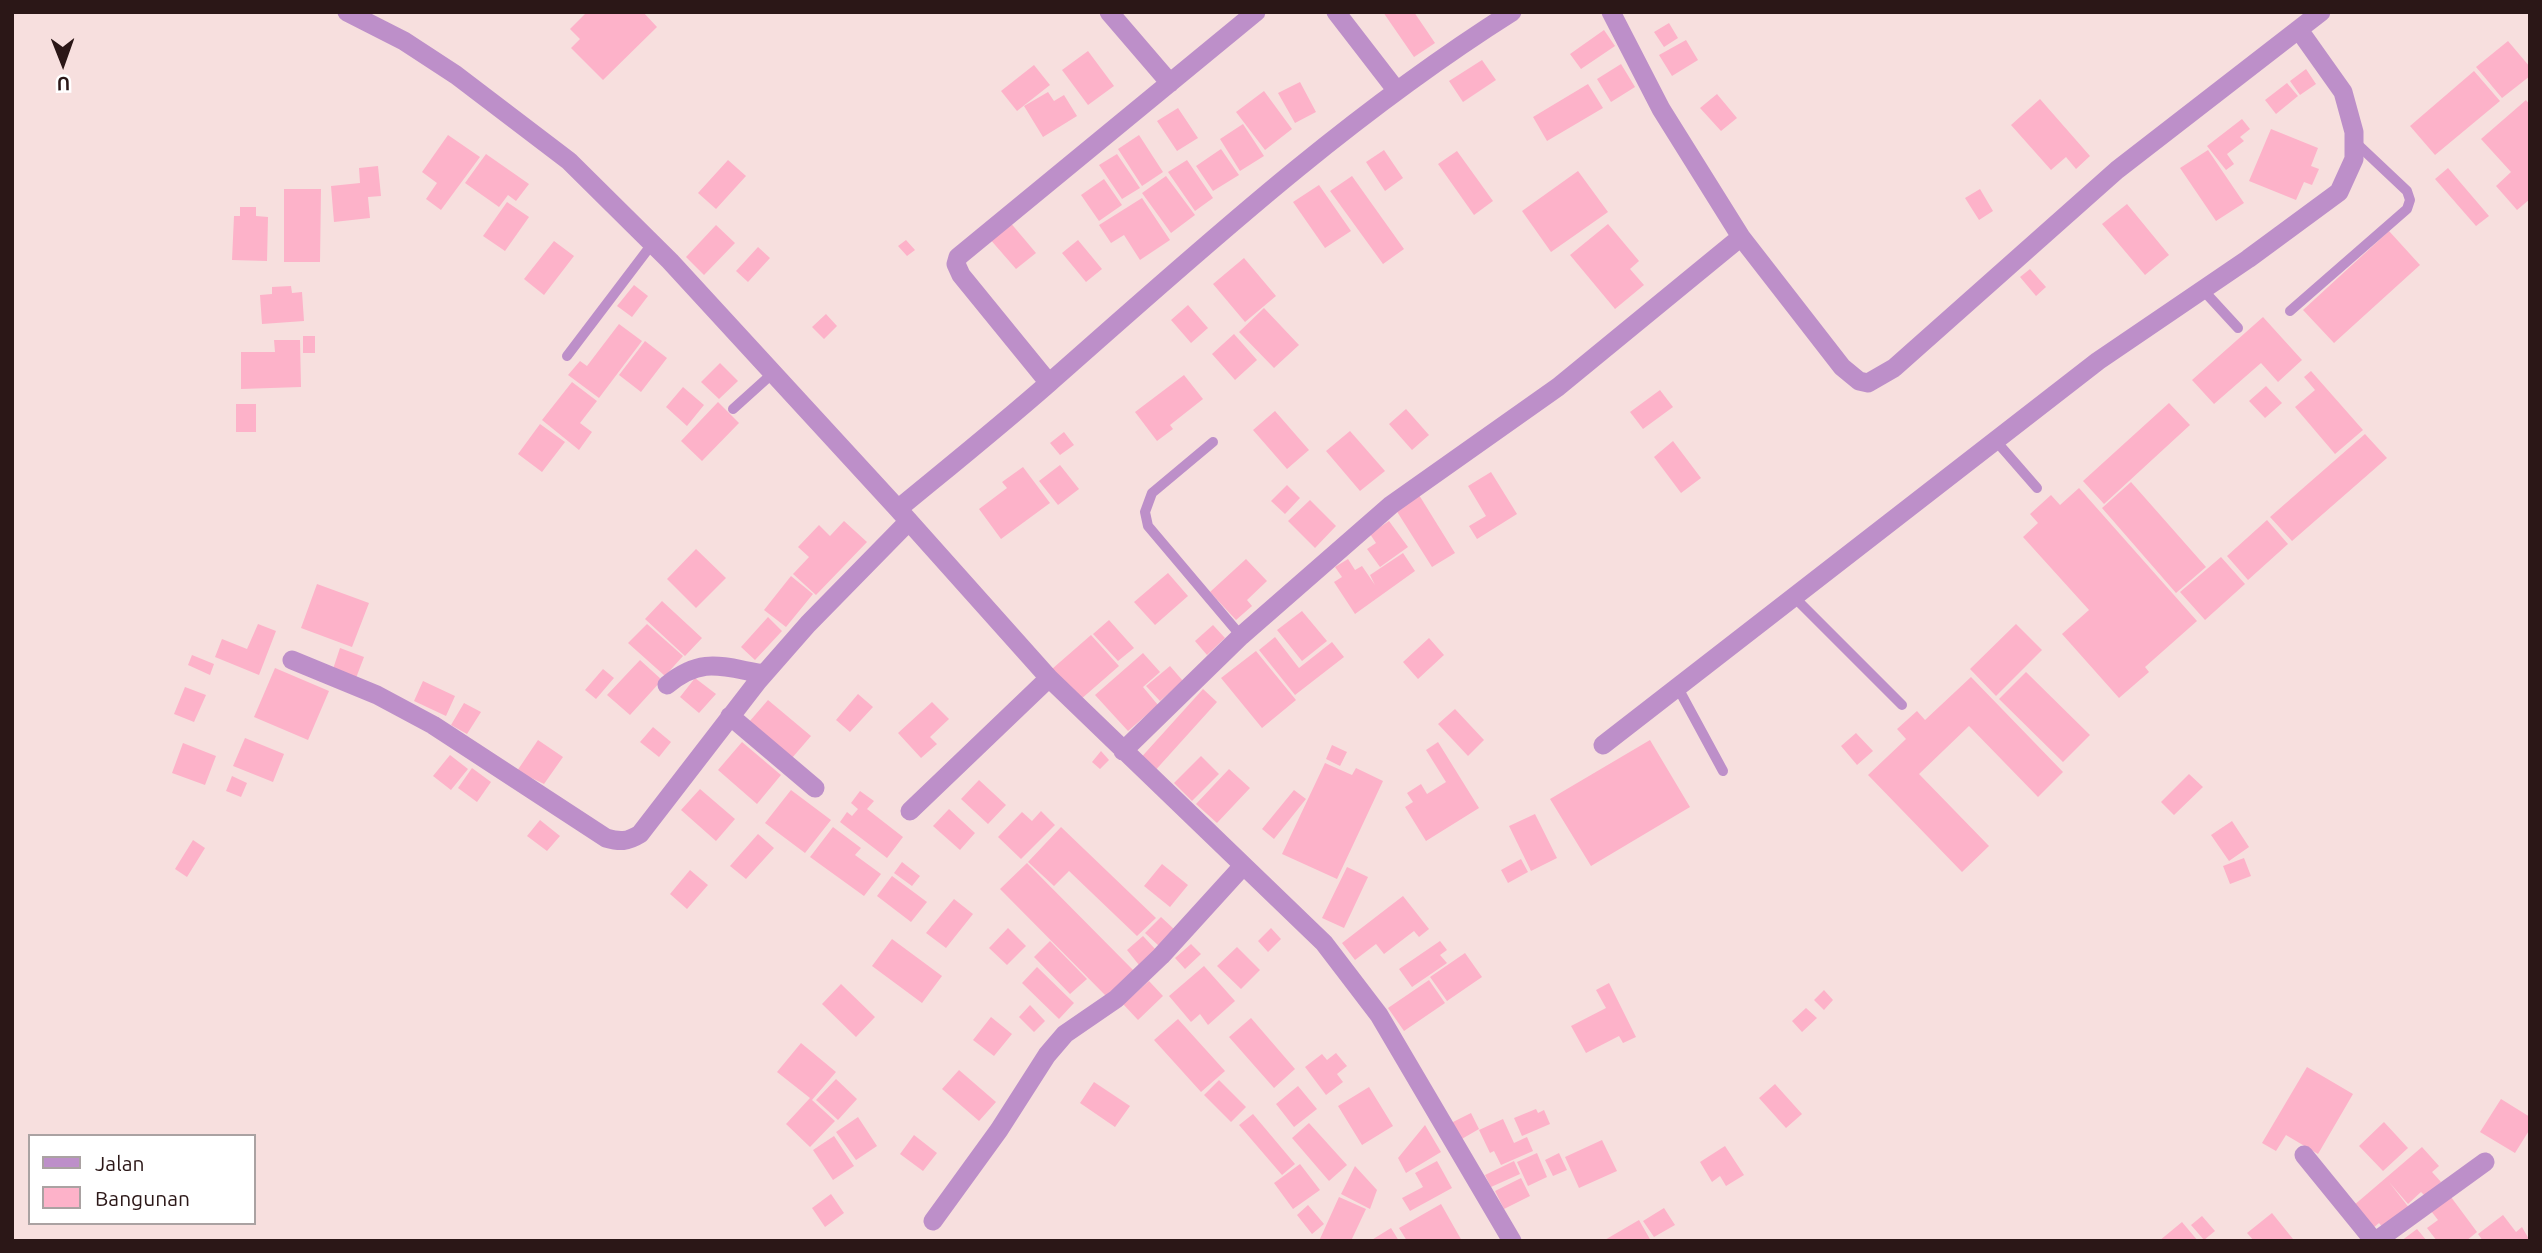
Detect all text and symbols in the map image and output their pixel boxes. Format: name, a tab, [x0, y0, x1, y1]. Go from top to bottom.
north arrow	[28, 28, 98, 98]
text: U	[57, 73, 70, 95]
legend	[28, 1134, 256, 1225]
text: Jalan	[95, 1151, 144, 1175]
text: Bangunan	[95, 1186, 190, 1210]

